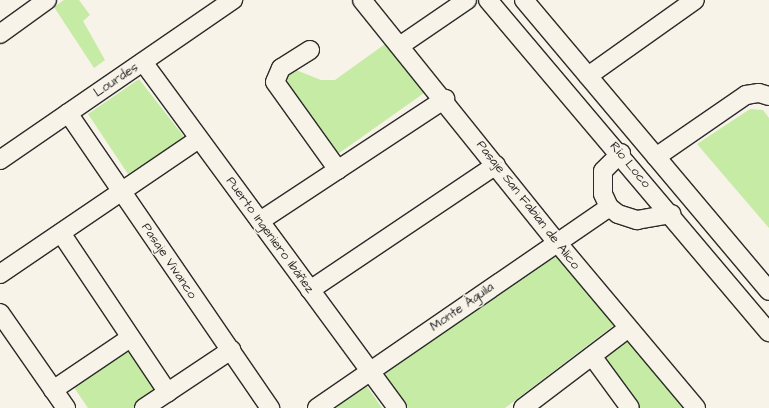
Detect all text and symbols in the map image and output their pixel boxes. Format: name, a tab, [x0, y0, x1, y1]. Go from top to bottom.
street label: Lourdes	[91, 59, 141, 101]
street label: Pasaje San Fabian de Alico	[473, 137, 583, 273]
street label: Río Loco	[606, 139, 654, 191]
street label: Puerto Ingeniero Ibáñez	[223, 174, 317, 296]
street label: Pasaje Vivanco	[138, 220, 200, 302]
street label: Monte Águila	[427, 279, 497, 335]

